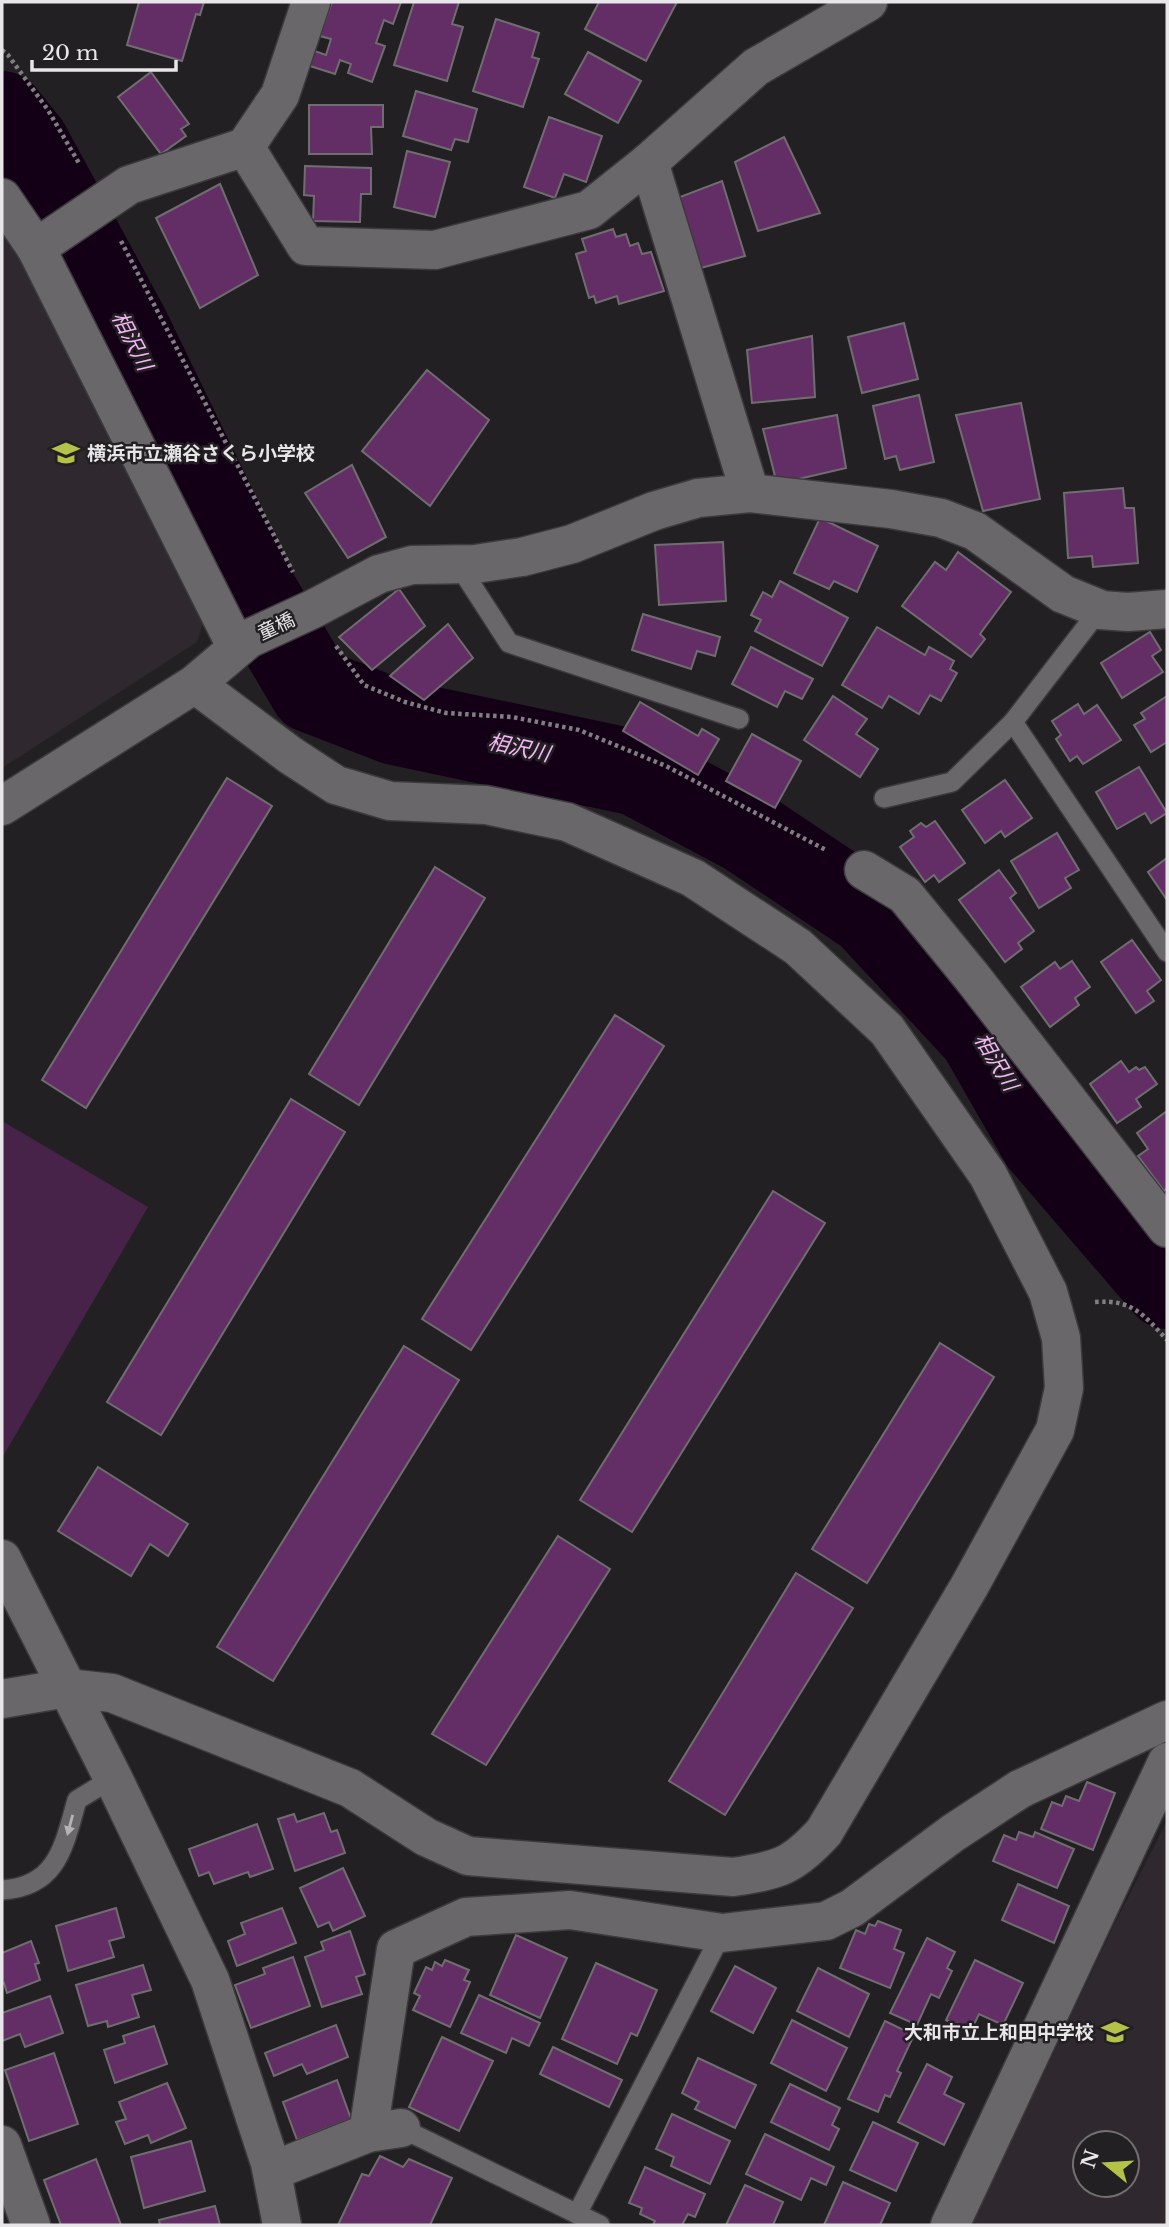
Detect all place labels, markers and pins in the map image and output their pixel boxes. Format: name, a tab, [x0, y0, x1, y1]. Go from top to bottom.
school or university icon: 横浜市立瀬谷さくら小学校	[51, 438, 81, 468]
place label: 横浜市立瀬谷さくら小学校	[87, 442, 315, 465]
school or university icon: 大和市立上和田中学校	[1100, 2017, 1130, 2047]
place label: 大和市立上和田中学校	[904, 2021, 1094, 2044]

